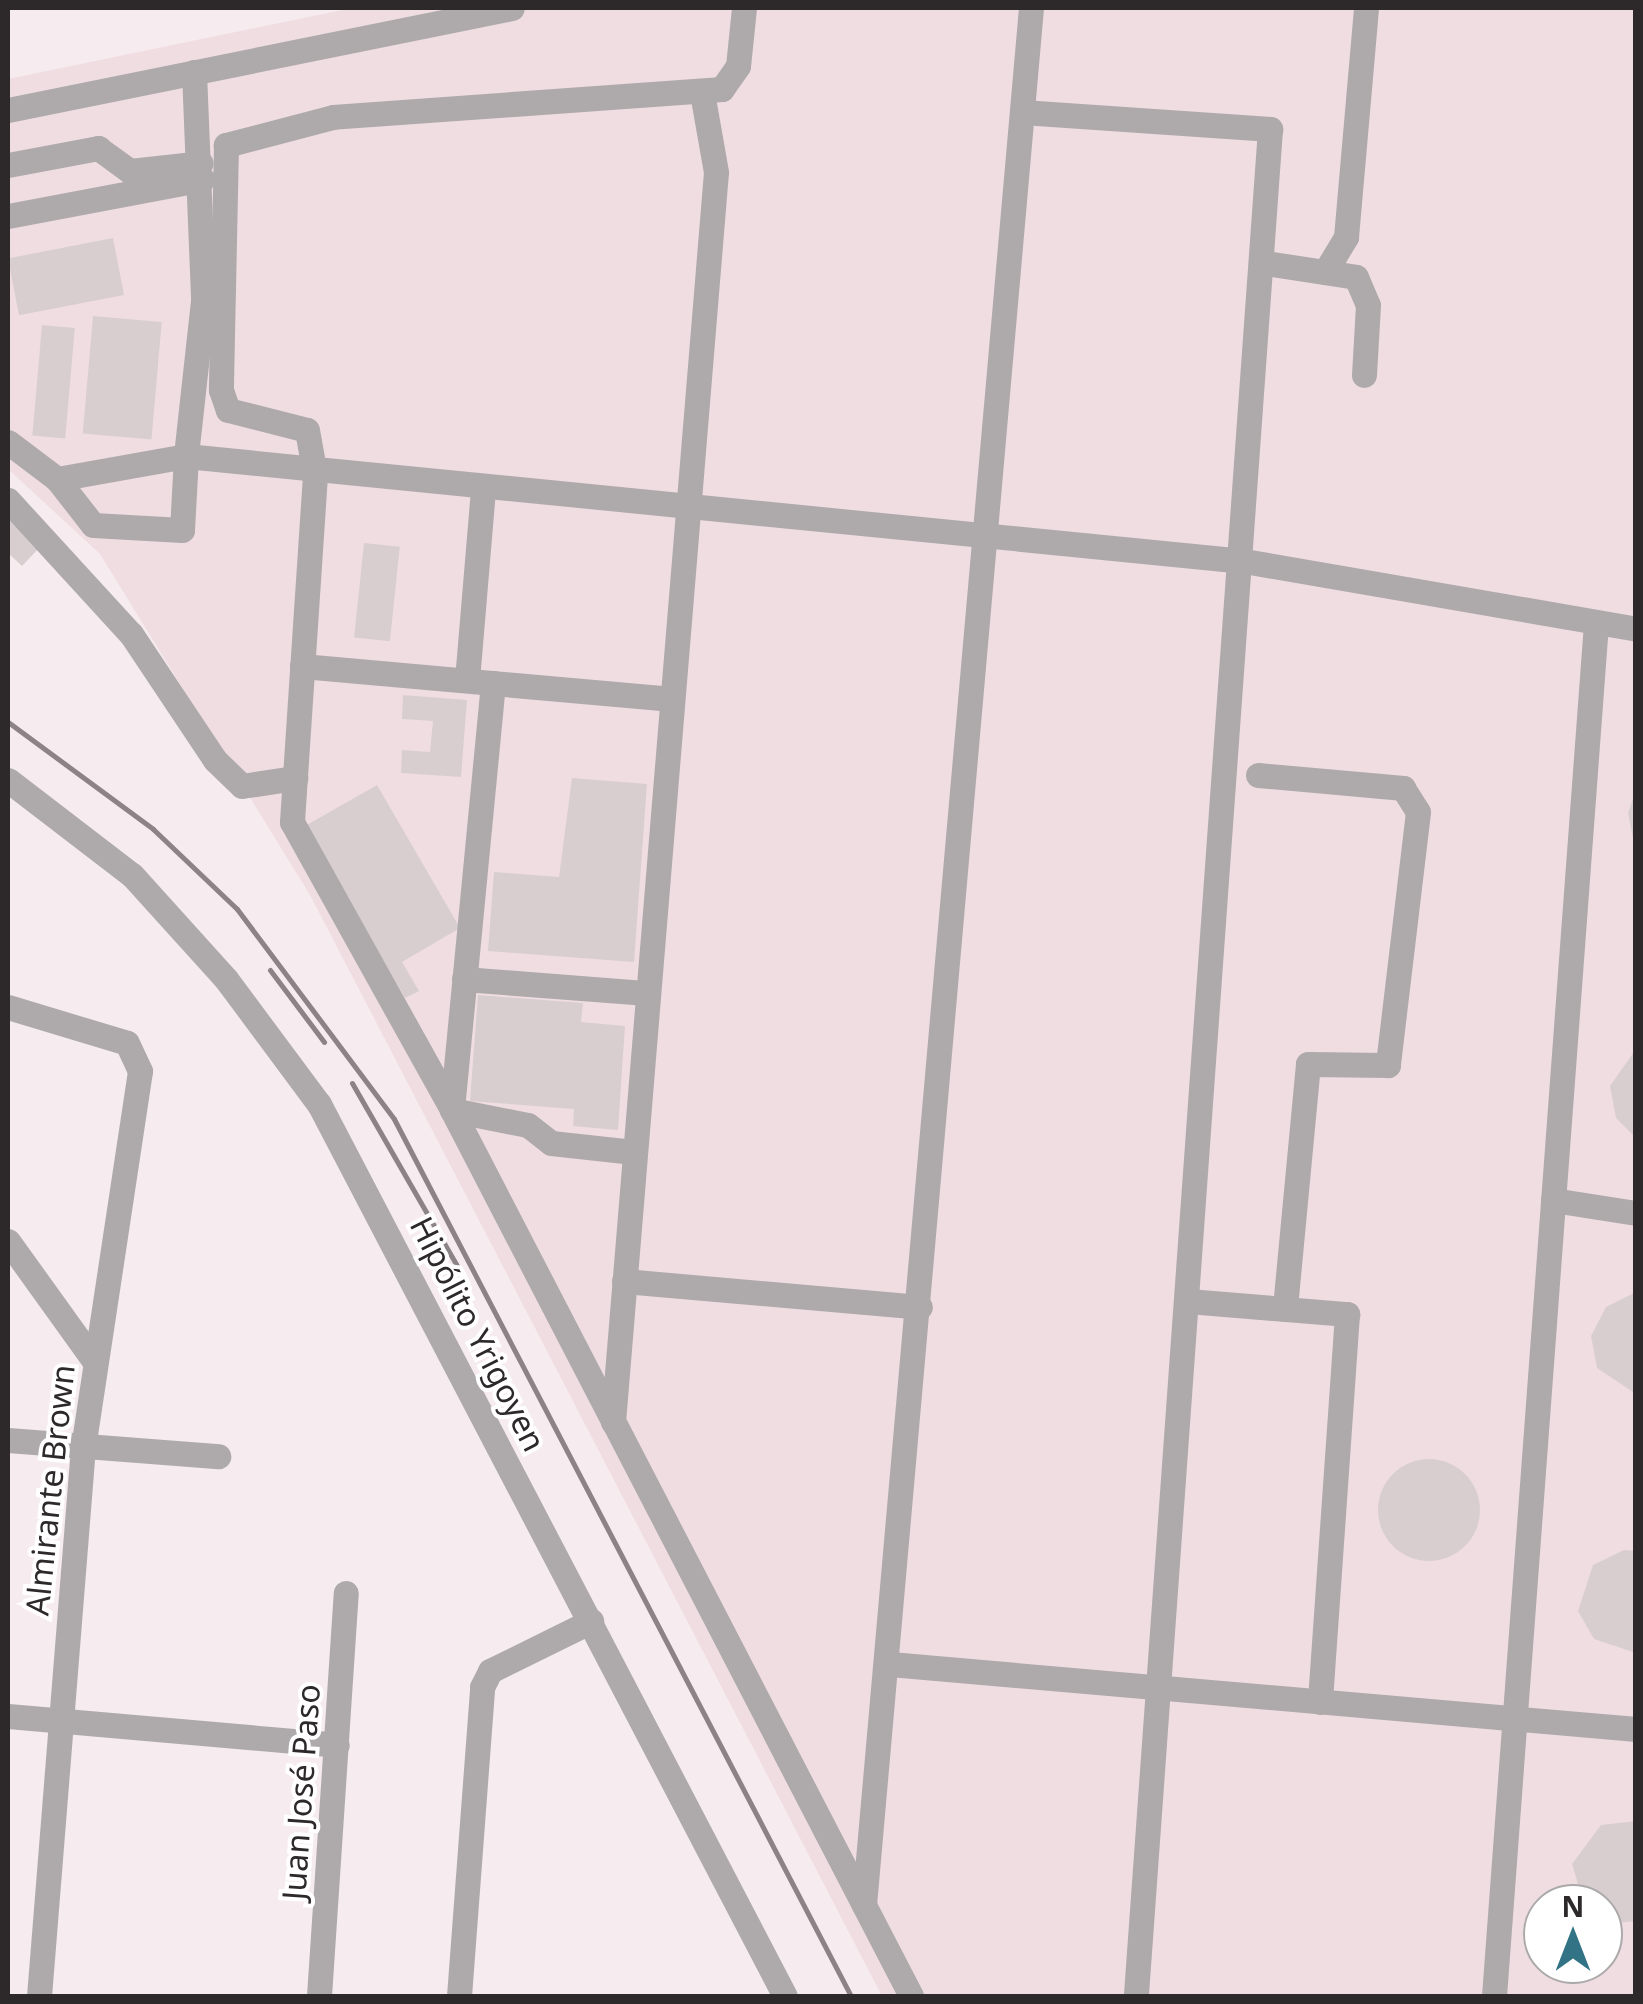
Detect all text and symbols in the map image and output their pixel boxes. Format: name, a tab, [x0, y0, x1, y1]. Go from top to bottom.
street label: Hipólito Yrigoyen	[402, 1210, 554, 1458]
street label: Almirante Brown	[18, 1363, 82, 1617]
street label: Juan José Paso	[274, 1683, 328, 1901]
north arrow	[1523, 1884, 1623, 1984]
text: N	[1562, 1887, 1584, 1925]

